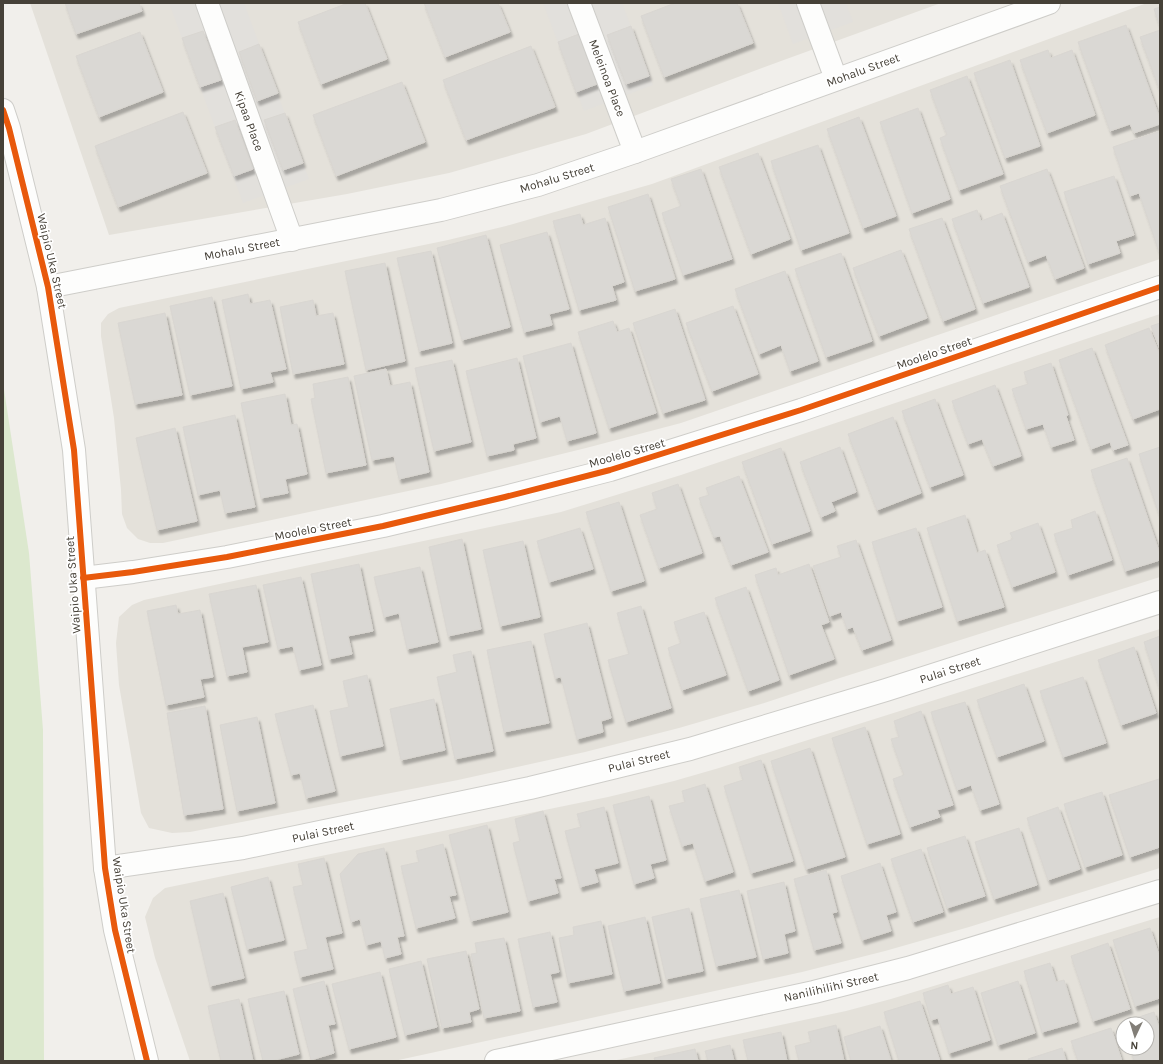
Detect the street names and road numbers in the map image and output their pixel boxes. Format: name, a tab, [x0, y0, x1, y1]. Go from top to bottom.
street label: Meleinoa Place	[586, 37, 628, 119]
street label: Mohalu Street	[824, 50, 902, 90]
street label: Kipaa Place	[232, 89, 266, 153]
street label: Mohalu Street	[518, 160, 596, 196]
street label: Waipio Uka Street	[34, 212, 70, 311]
street label: Mohalu Street	[203, 235, 282, 263]
street label: Moolelo Street	[895, 333, 974, 372]
street label: Moolelo Street	[587, 435, 667, 471]
street label: Moolelo Street	[273, 515, 353, 543]
street label: Waipio Uka Street	[63, 535, 83, 634]
street label: Pulai Street	[918, 653, 983, 686]
street label: Pulai Street	[607, 746, 672, 775]
street label: Pulai Street	[291, 818, 356, 845]
street label: Waipio Uka Street	[109, 856, 139, 955]
street label: Nanilihilihi Street	[782, 969, 880, 1005]

